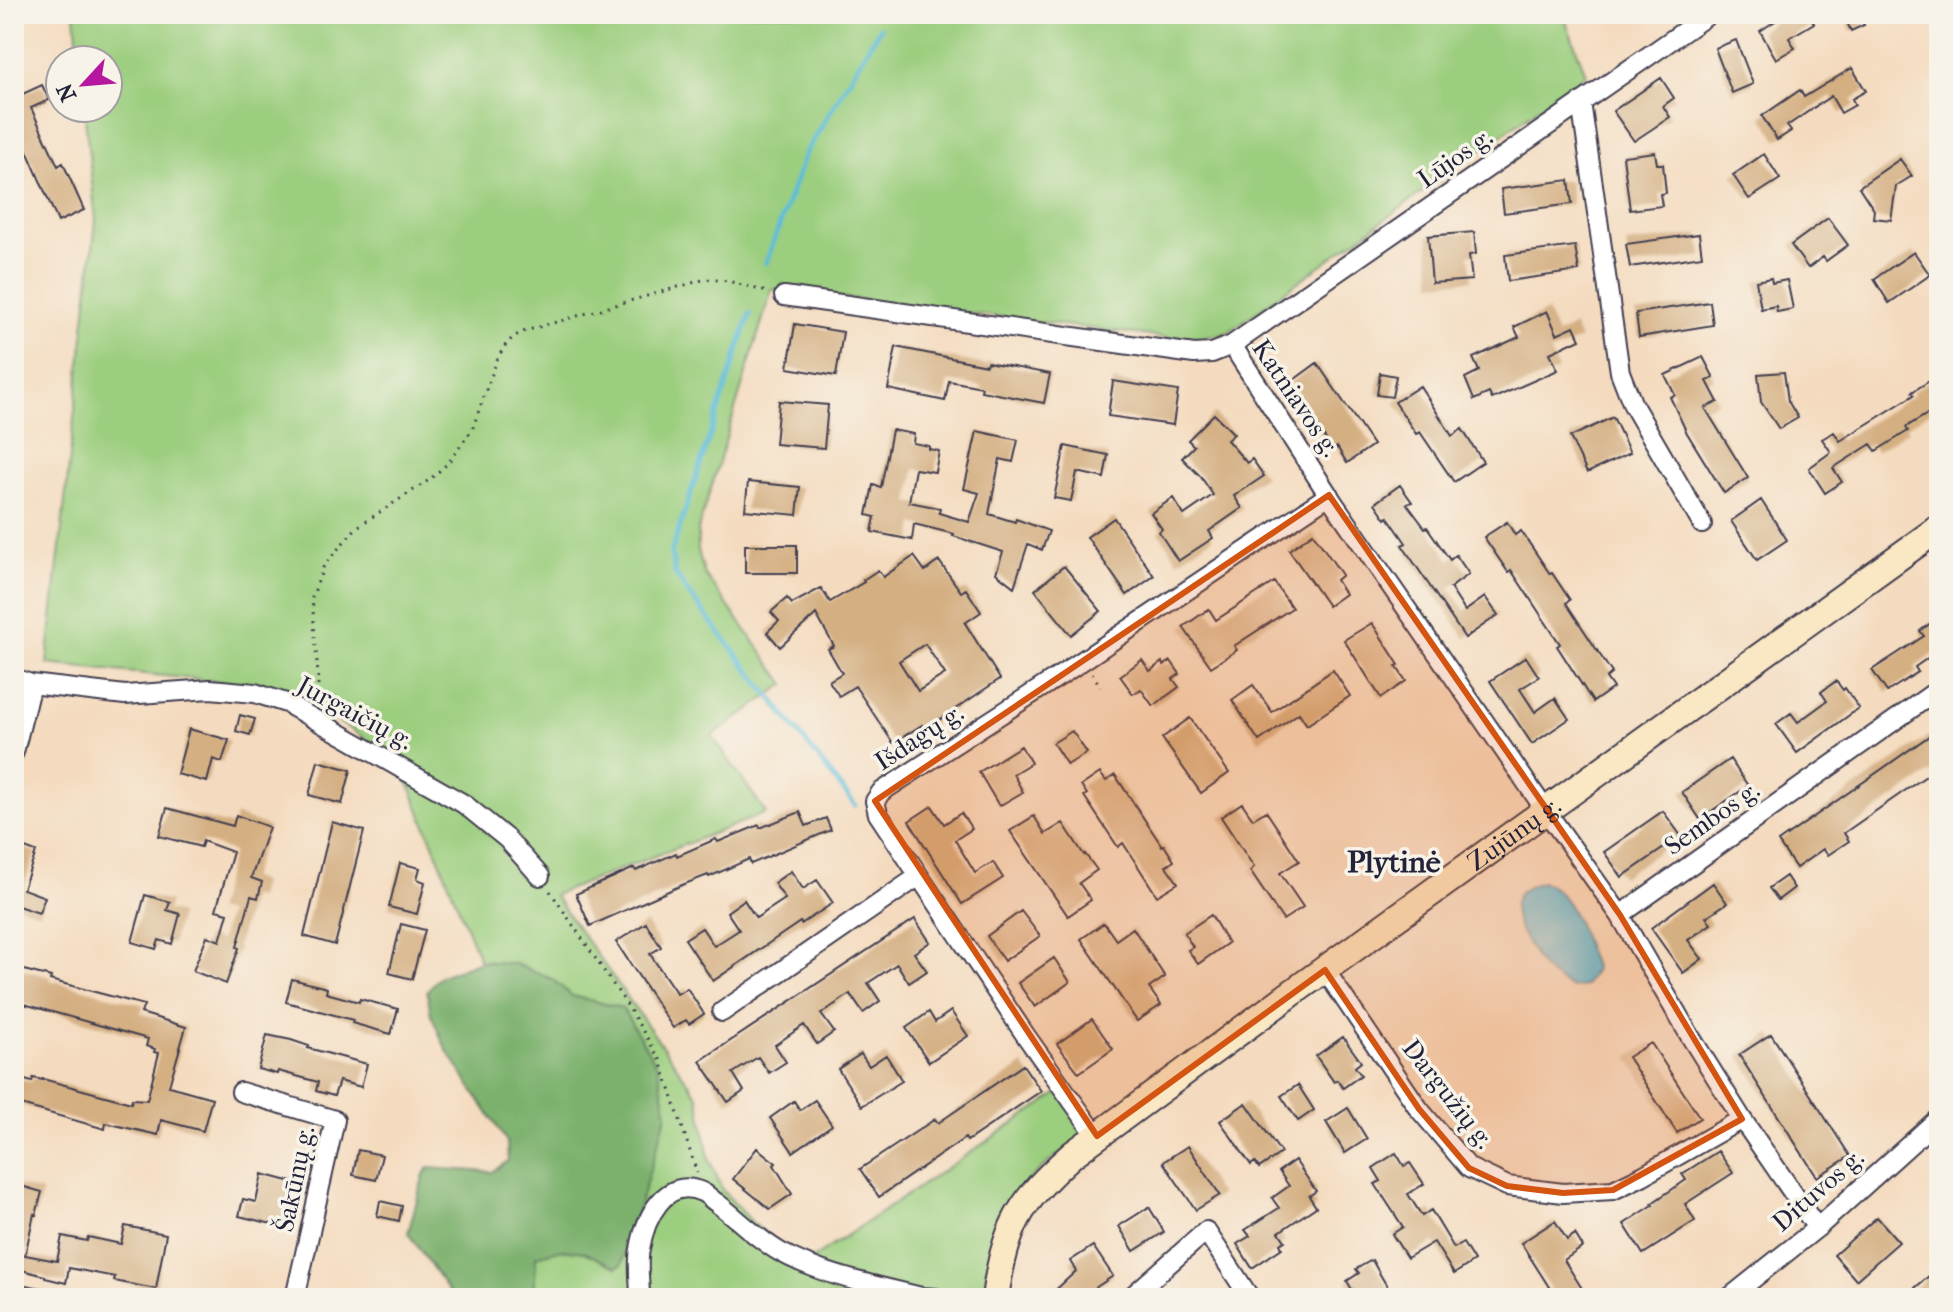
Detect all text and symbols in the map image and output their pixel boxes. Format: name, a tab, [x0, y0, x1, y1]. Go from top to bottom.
north arrow	[44, 44, 124, 124]
text: N	[51, 79, 82, 106]
street label: Lūjos g.	[1412, 121, 1498, 195]
street label: Katniavos g.	[1246, 334, 1346, 462]
street label: Jurgaičių g.	[290, 669, 418, 757]
street label: Išdagų g.	[869, 697, 970, 778]
street label: Sembos g.	[1659, 774, 1765, 862]
street label: Zujūnų g.	[1461, 789, 1567, 877]
district label: Plytinė	[1347, 845, 1441, 880]
street label: Dargužių g.	[1395, 1033, 1500, 1155]
street label: Šakūnų g.	[268, 1123, 322, 1235]
street label: Dituvos g.	[1766, 1142, 1870, 1238]

